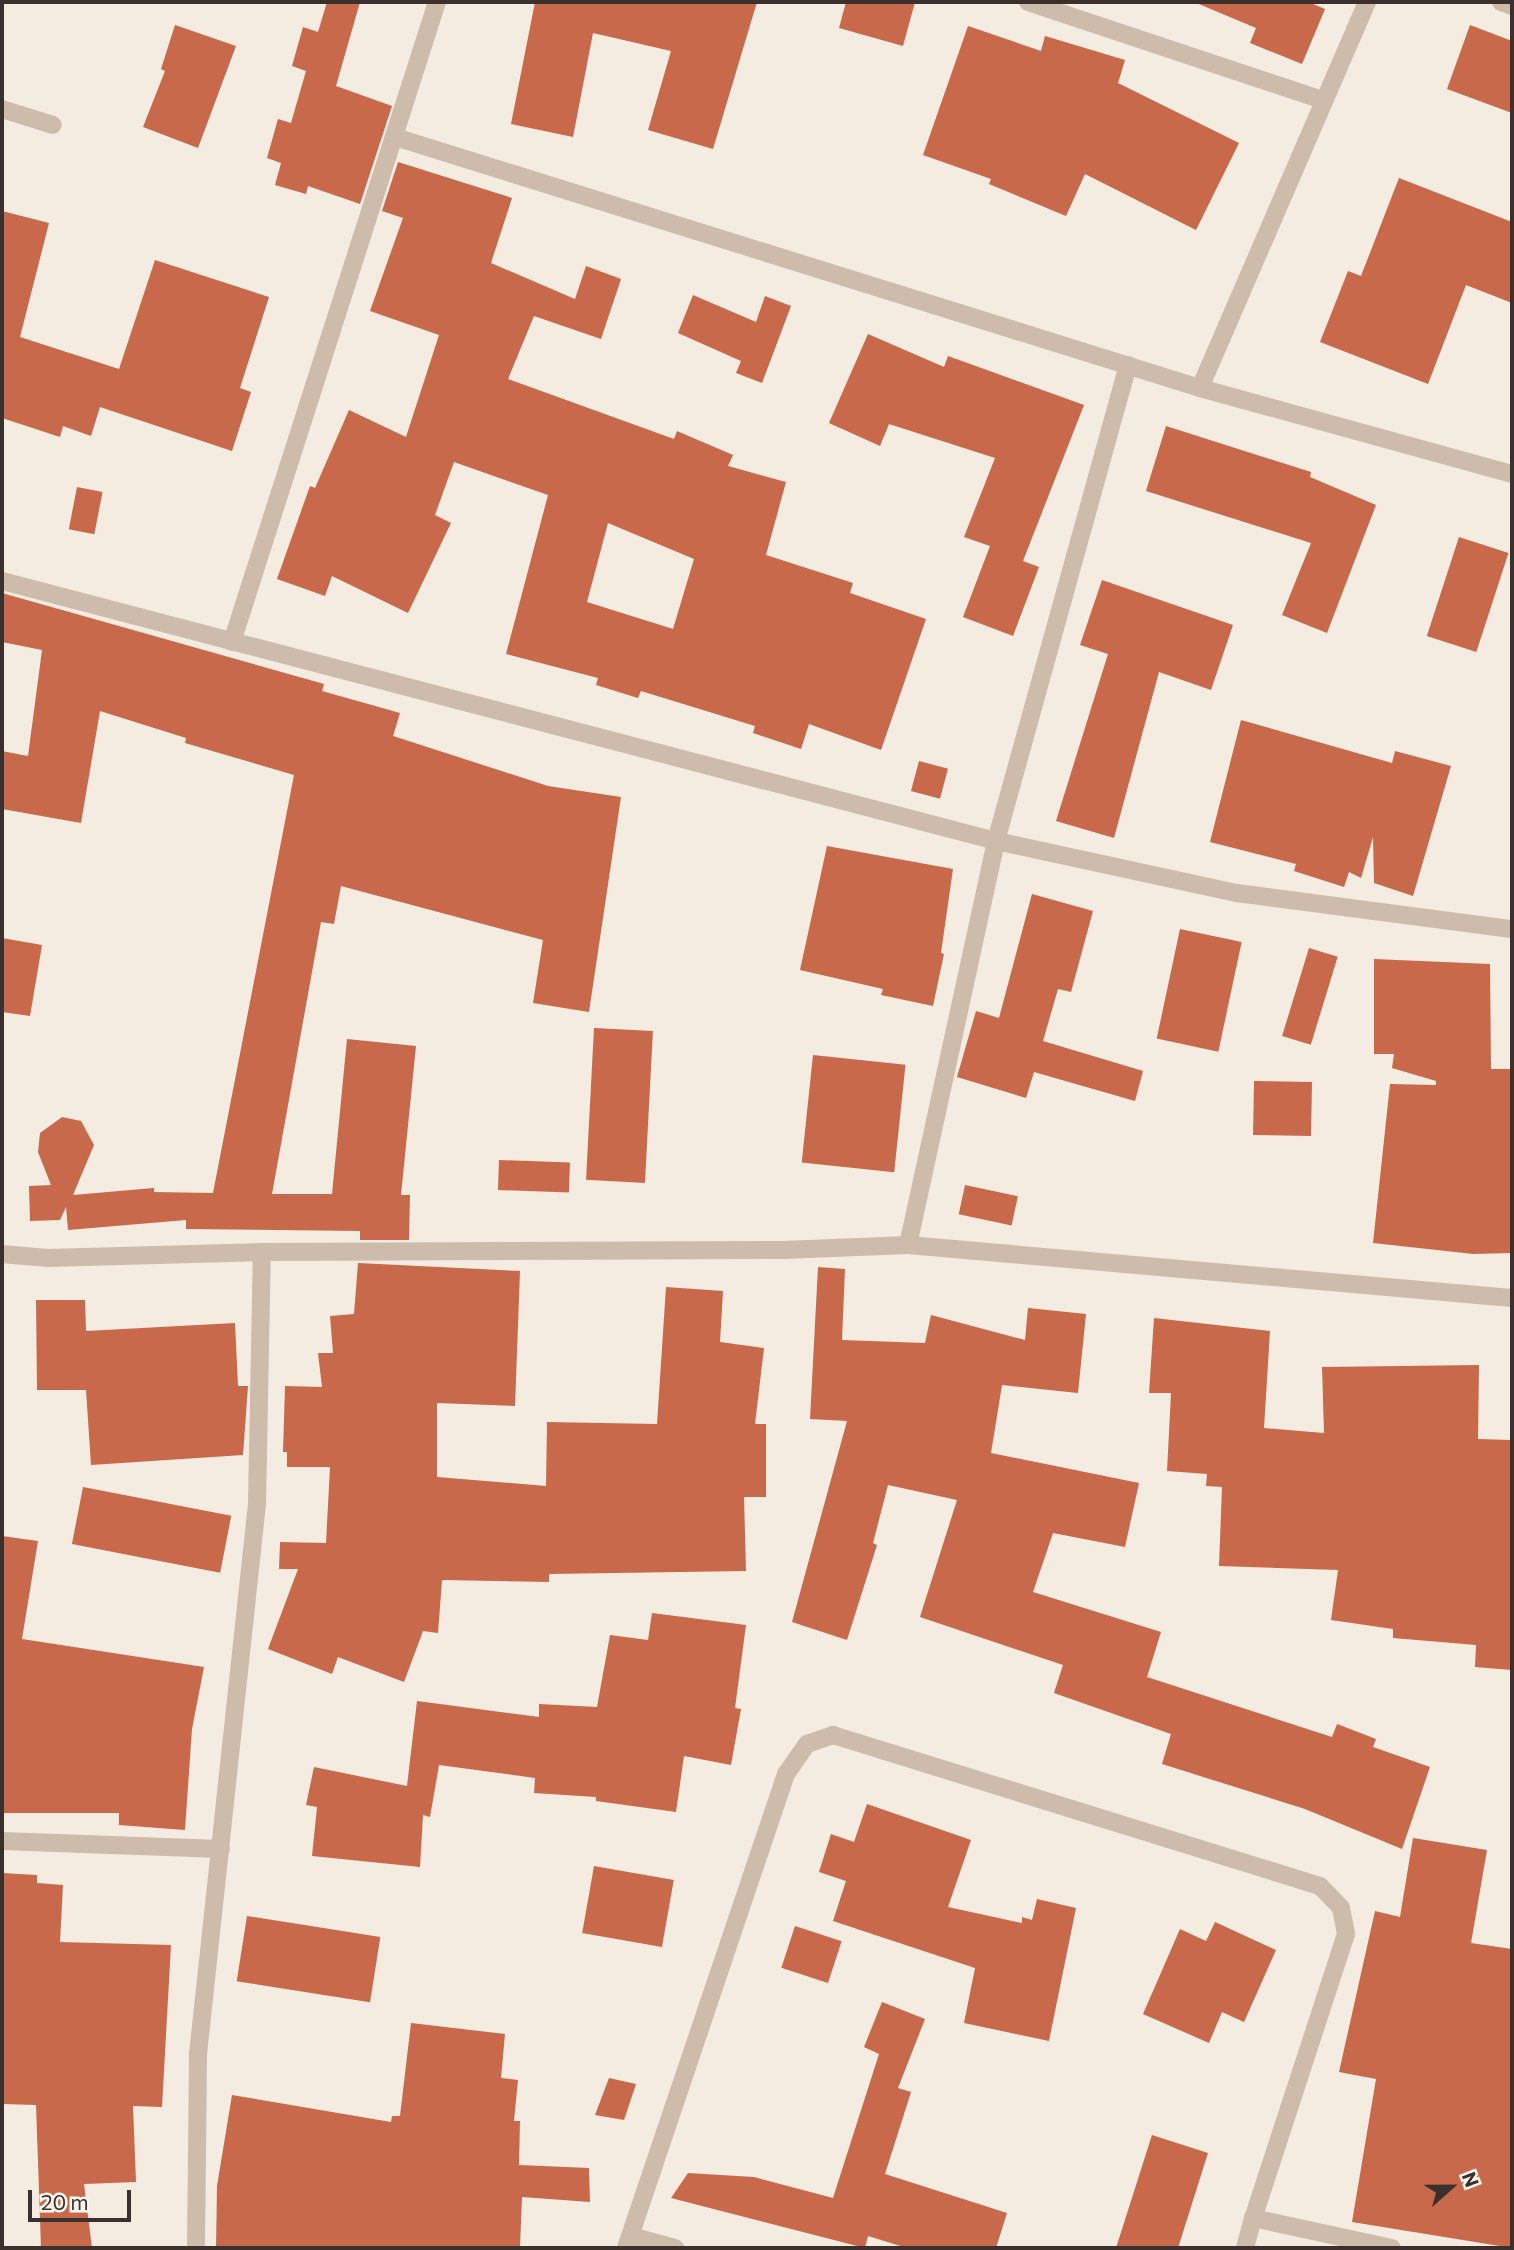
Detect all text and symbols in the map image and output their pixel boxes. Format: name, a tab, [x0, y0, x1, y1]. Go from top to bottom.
north arrow	[1416, 2152, 1486, 2222]
text: N	[1458, 2169, 1484, 2190]
scale bar	[32, 2176, 135, 2220]
text: 20 m	[41, 2189, 89, 2214]

